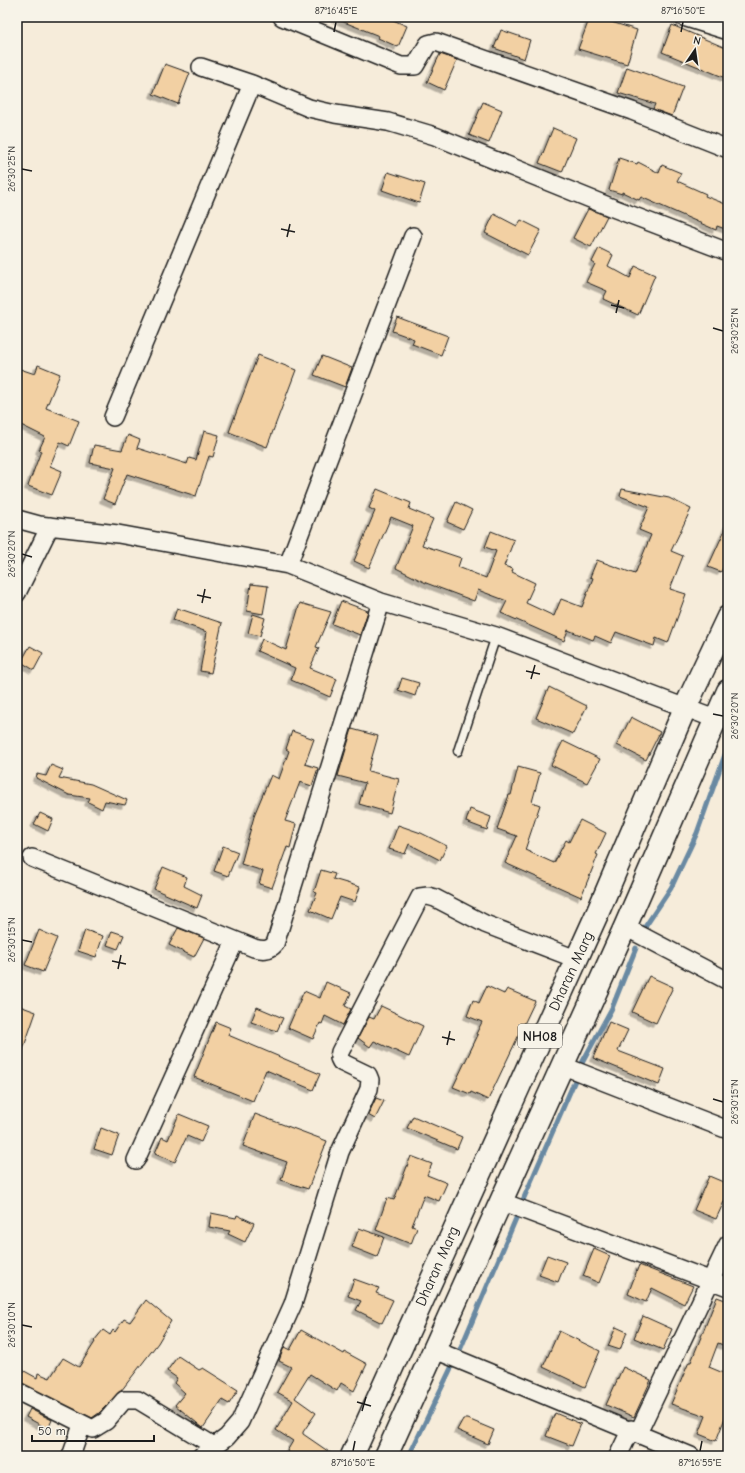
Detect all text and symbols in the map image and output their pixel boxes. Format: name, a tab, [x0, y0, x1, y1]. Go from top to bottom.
text: 87°16'45"E	[315, 5, 357, 17]
text: 87°16'50"E	[661, 5, 705, 17]
north arrow	[675, 30, 715, 70]
text: N	[692, 34, 702, 48]
text: 26°30'25"N	[6, 146, 18, 192]
text: 26°30'25"N	[729, 308, 741, 354]
text: 26°30'20"N	[6, 531, 18, 577]
text: 26°30'20"N	[729, 693, 741, 739]
text: 26°30'15"N	[6, 918, 18, 962]
street label: Dharan Marg	[545, 928, 597, 1014]
road number: NH08	[518, 1024, 562, 1048]
text: 26°30'15"N	[729, 1080, 741, 1124]
street label: Dharan Marg	[411, 1223, 463, 1309]
text: 26°30'10"N	[6, 1302, 18, 1348]
scale bar	[32, 1417, 154, 1443]
text: 50 m	[38, 1424, 66, 1438]
text: 87°16'50"E	[331, 1457, 375, 1469]
text: 87°16'55"E	[678, 1457, 722, 1469]

